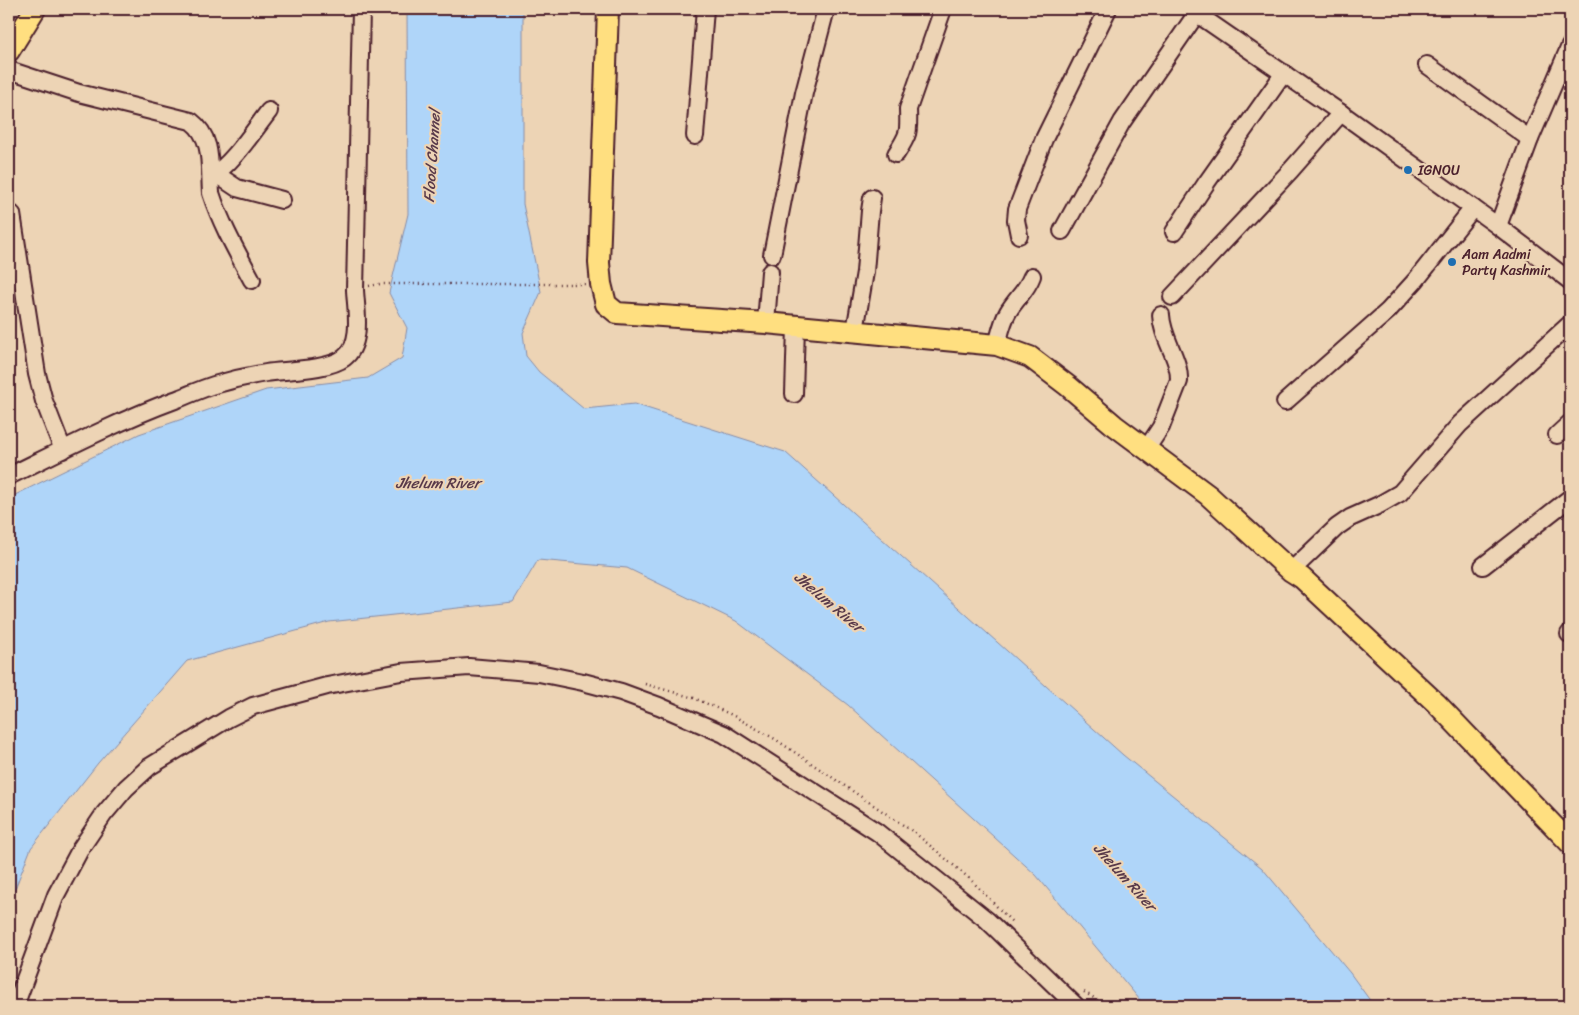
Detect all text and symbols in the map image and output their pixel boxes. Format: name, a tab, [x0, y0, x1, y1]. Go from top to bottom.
water label: Flood Channel	[416, 105, 448, 203]
place label: IGNOU	[1417, 158, 1460, 183]
marker: IGNOU	[1402, 164, 1414, 176]
place label: Aam Aadmi Party Kashmir	[1461, 242, 1551, 283]
marker: Aam Aadmi Party Kashmir	[1446, 256, 1458, 268]
water label: Jhelum River	[396, 470, 483, 496]
water label: Jhelum River	[788, 565, 872, 641]
water label: Jhelum River	[1087, 837, 1165, 919]

